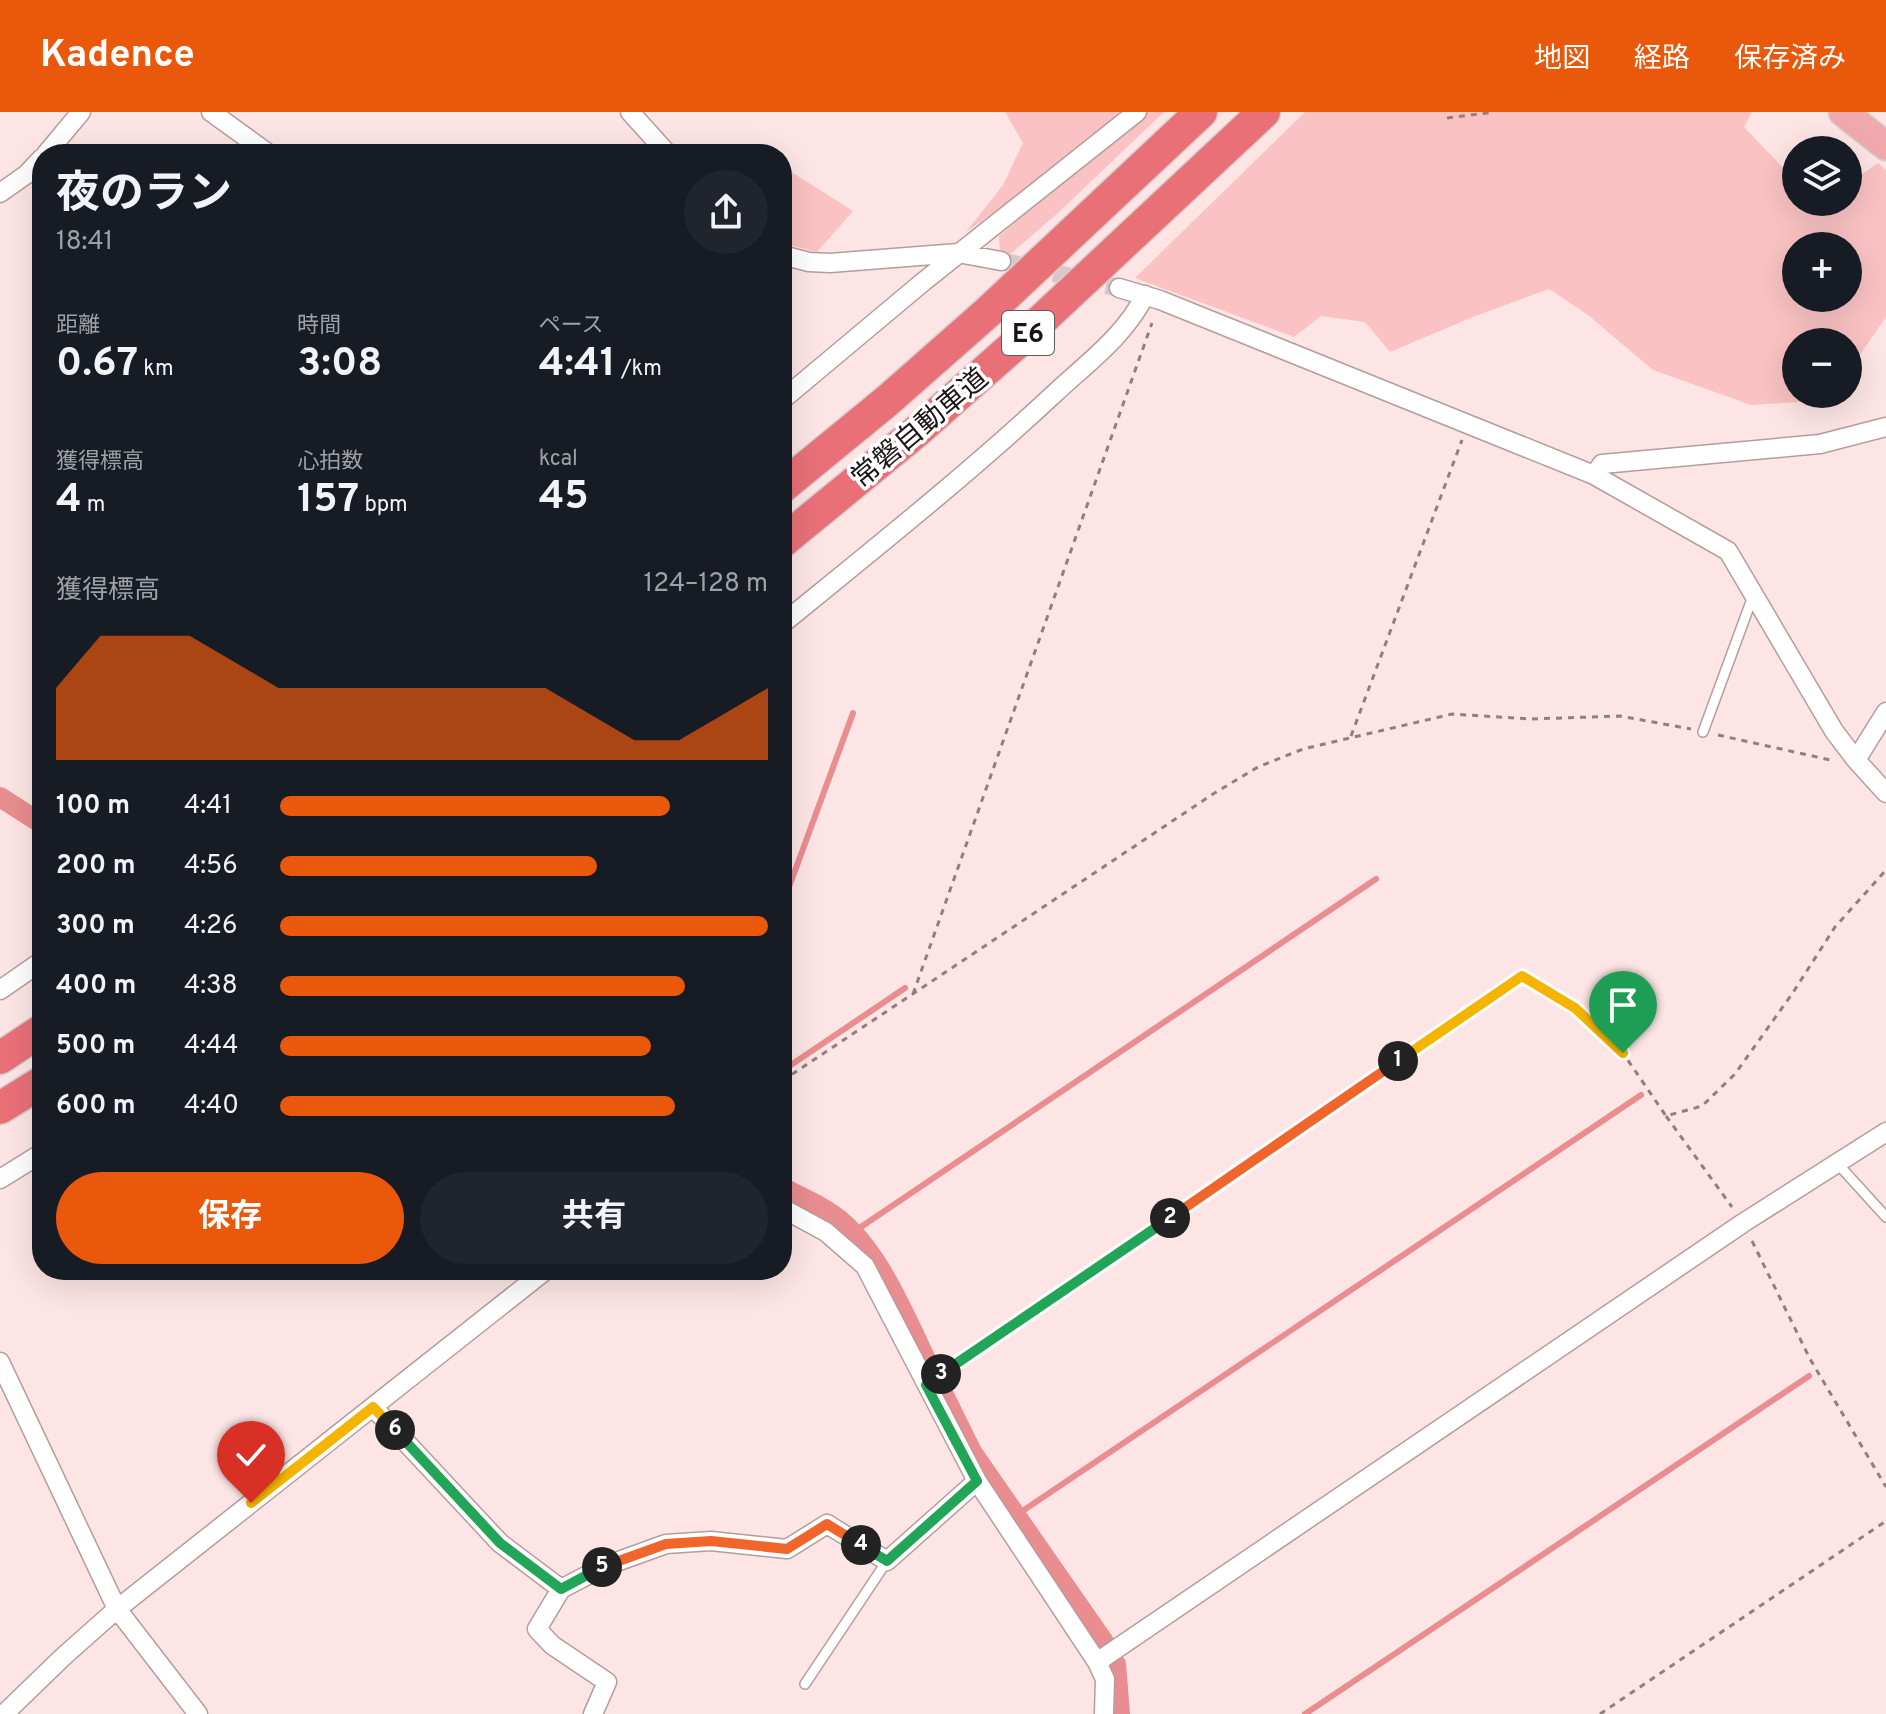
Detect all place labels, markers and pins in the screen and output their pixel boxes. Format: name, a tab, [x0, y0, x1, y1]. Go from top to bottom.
pin	[1589, 971, 1657, 1053]
pin: 1	[1378, 1041, 1418, 1081]
pin: 2	[1150, 1198, 1190, 1238]
pin: 3	[921, 1354, 961, 1394]
pin: 6	[375, 1410, 415, 1450]
pin	[217, 1421, 285, 1503]
pin: 4	[841, 1525, 881, 1565]
pin: 5	[582, 1547, 622, 1587]

